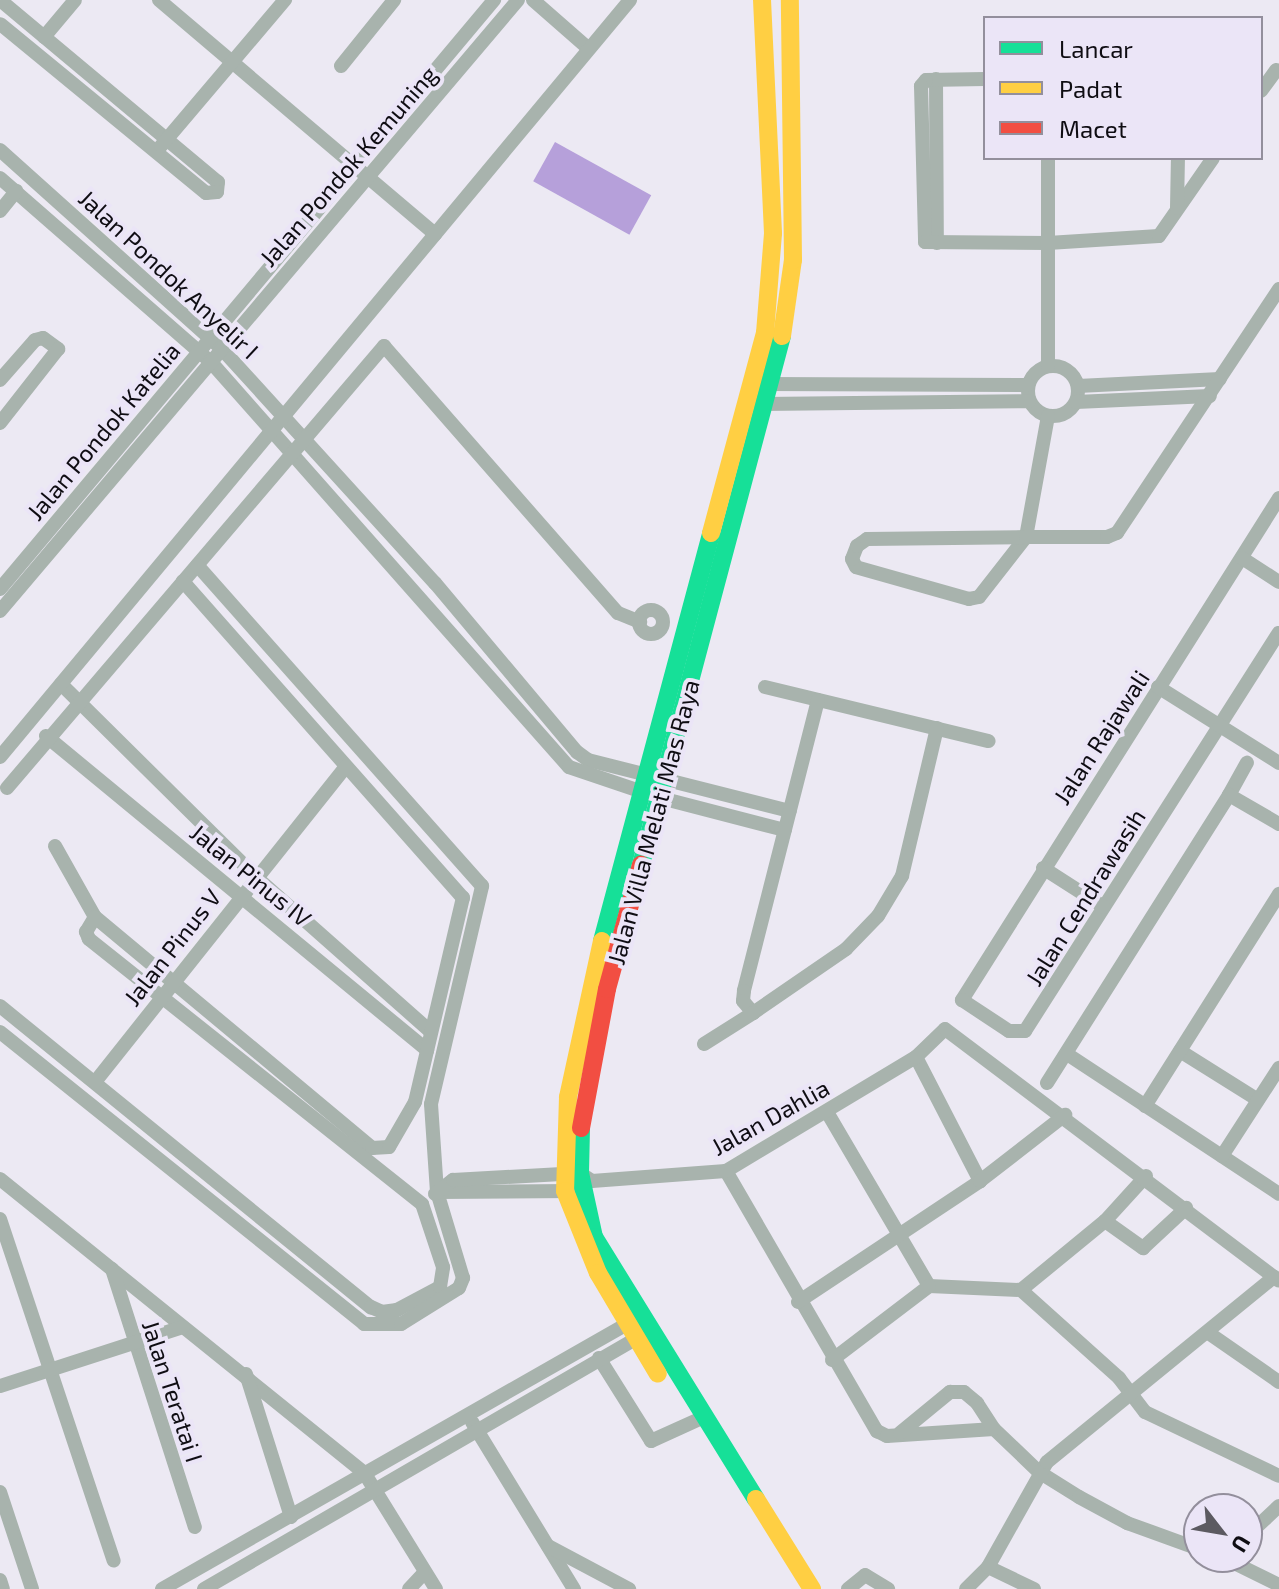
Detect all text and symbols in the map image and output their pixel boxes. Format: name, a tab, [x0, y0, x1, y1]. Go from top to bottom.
legend	[983, 16, 1263, 160]
text: Lancar	[1059, 34, 1133, 63]
street label: Jalan Pondok Kemuning	[253, 60, 443, 272]
text: Padat	[1059, 74, 1122, 103]
text: Macet	[1059, 114, 1127, 143]
street label: Jalan Pondok Anyelir I	[73, 183, 265, 365]
street label: Jalan Pondok Katelia	[20, 336, 186, 526]
street label: Jalan Rajawali	[1047, 665, 1155, 809]
street label: Jalan Villa Melati Mas Raya	[601, 676, 705, 968]
street label: Jalan Cendrawasih	[1019, 803, 1151, 991]
street label: Jalan Pinus IV	[185, 818, 317, 932]
street label: Jalan Pinus V	[117, 883, 227, 1011]
street label: Jalan Dahlia	[706, 1073, 834, 1161]
street label: Jalan Teratai I	[136, 1316, 210, 1466]
north arrow	[1183, 1493, 1263, 1573]
text: U	[1227, 1531, 1257, 1557]

